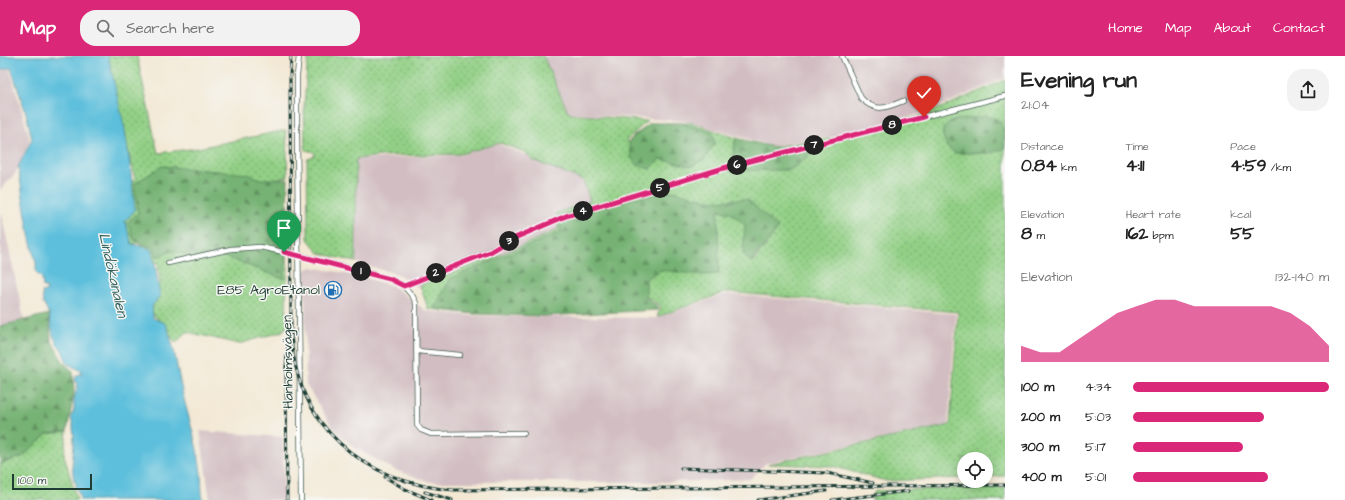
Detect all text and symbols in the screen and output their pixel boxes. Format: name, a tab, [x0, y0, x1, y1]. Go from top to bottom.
search box	[80, 10, 360, 46]
text: Map	[20, 15, 56, 42]
icon: search	[94, 17, 116, 39]
text: Search here	[126, 18, 215, 39]
text: Home	[1108, 18, 1143, 38]
text: Map	[1165, 18, 1191, 38]
text: About	[1213, 18, 1251, 38]
text: Contact	[1273, 18, 1325, 38]
text: Evening run	[1021, 65, 1137, 96]
button: share	[1287, 69, 1329, 111]
pin	[907, 76, 941, 117]
icon: check	[913, 82, 935, 104]
text: 21:04	[1021, 96, 1049, 114]
pin: 8	[882, 115, 902, 135]
text: 8	[888, 117, 896, 132]
pin: 7	[804, 135, 824, 155]
text: 7	[811, 137, 817, 152]
text: Distance	[1021, 139, 1064, 154]
text: Time	[1126, 139, 1149, 154]
text: Pace	[1230, 139, 1256, 154]
text: 0.84	[1021, 154, 1057, 178]
text: 4:11	[1126, 154, 1144, 178]
text: 4:59	[1230, 154, 1266, 178]
pin: 6	[727, 155, 747, 175]
text: 6	[734, 157, 740, 172]
text: km	[1057, 160, 1076, 175]
text: /km	[1266, 160, 1291, 175]
pin: 5	[650, 178, 670, 198]
text: 5	[656, 180, 664, 195]
pin: 4	[573, 201, 593, 221]
text: 4	[579, 203, 587, 218]
text: Elevation	[1021, 207, 1064, 222]
text: Heart rate	[1126, 207, 1181, 222]
text: kcal	[1230, 207, 1251, 222]
pin	[267, 211, 301, 252]
icon: arrive	[273, 217, 295, 239]
text: 8	[1021, 222, 1032, 246]
text: 162	[1126, 222, 1148, 246]
text: 55	[1230, 222, 1254, 246]
text: m	[1032, 228, 1045, 243]
text: bpm	[1148, 228, 1173, 243]
water label: Lindökanalen	[93, 231, 133, 321]
pin: 3	[499, 231, 519, 251]
text: 3	[506, 233, 512, 248]
pin: 1	[351, 261, 371, 281]
text: 1	[360, 263, 362, 278]
pin: 2	[426, 263, 446, 283]
text: 2	[433, 265, 439, 280]
text: Elevation	[1021, 268, 1072, 286]
text: 132–140 m	[1275, 268, 1329, 286]
place label: E85 AgroEtanol	[217, 280, 320, 300]
fuel station icon: E85 AgroEtanol	[323, 280, 343, 300]
street label: Hanholmsvägen	[277, 315, 299, 409]
text: 100 m	[1021, 378, 1054, 396]
text: 4:34	[1085, 378, 1111, 396]
text: 200 m	[1021, 408, 1060, 426]
text: 5:03	[1085, 408, 1111, 426]
text: 300 m	[1021, 438, 1059, 456]
text: 5:17	[1085, 438, 1106, 456]
map controls	[957, 452, 993, 488]
button: locate	[957, 452, 993, 488]
text: 400 m	[1021, 468, 1062, 486]
text: 5:01	[1085, 468, 1106, 486]
scale bar	[12, 472, 92, 491]
text: 100 m	[18, 473, 46, 488]

